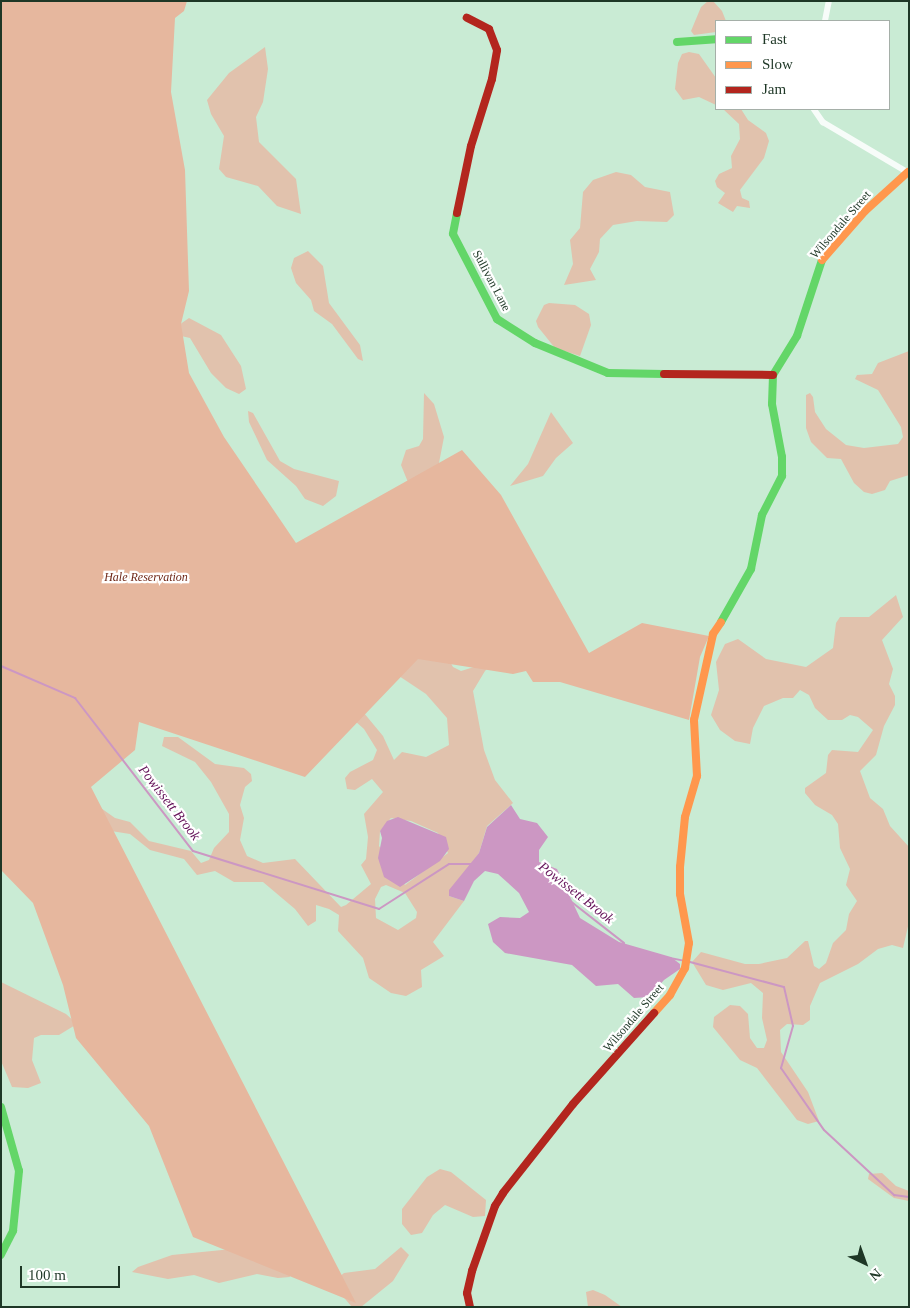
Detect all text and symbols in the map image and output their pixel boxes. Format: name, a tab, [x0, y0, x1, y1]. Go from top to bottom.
legend	[715, 20, 890, 110]
text: Fast	[762, 31, 787, 47]
text: Slow	[762, 56, 793, 72]
text: Jam	[762, 81, 786, 97]
street label: Wilsondale Street	[808, 188, 874, 262]
street label: Sullivan Lane	[469, 248, 513, 314]
park label: Hale Reservation	[104, 571, 188, 585]
water label: Powissett Brook	[134, 762, 204, 844]
water label: Powissett Brook	[535, 858, 617, 928]
street label: Wilsondale Street	[601, 981, 667, 1055]
north arrow	[840, 1238, 890, 1288]
scale bar	[22, 1256, 122, 1288]
text: N	[867, 1266, 884, 1283]
text: 100 m	[28, 1267, 66, 1283]

